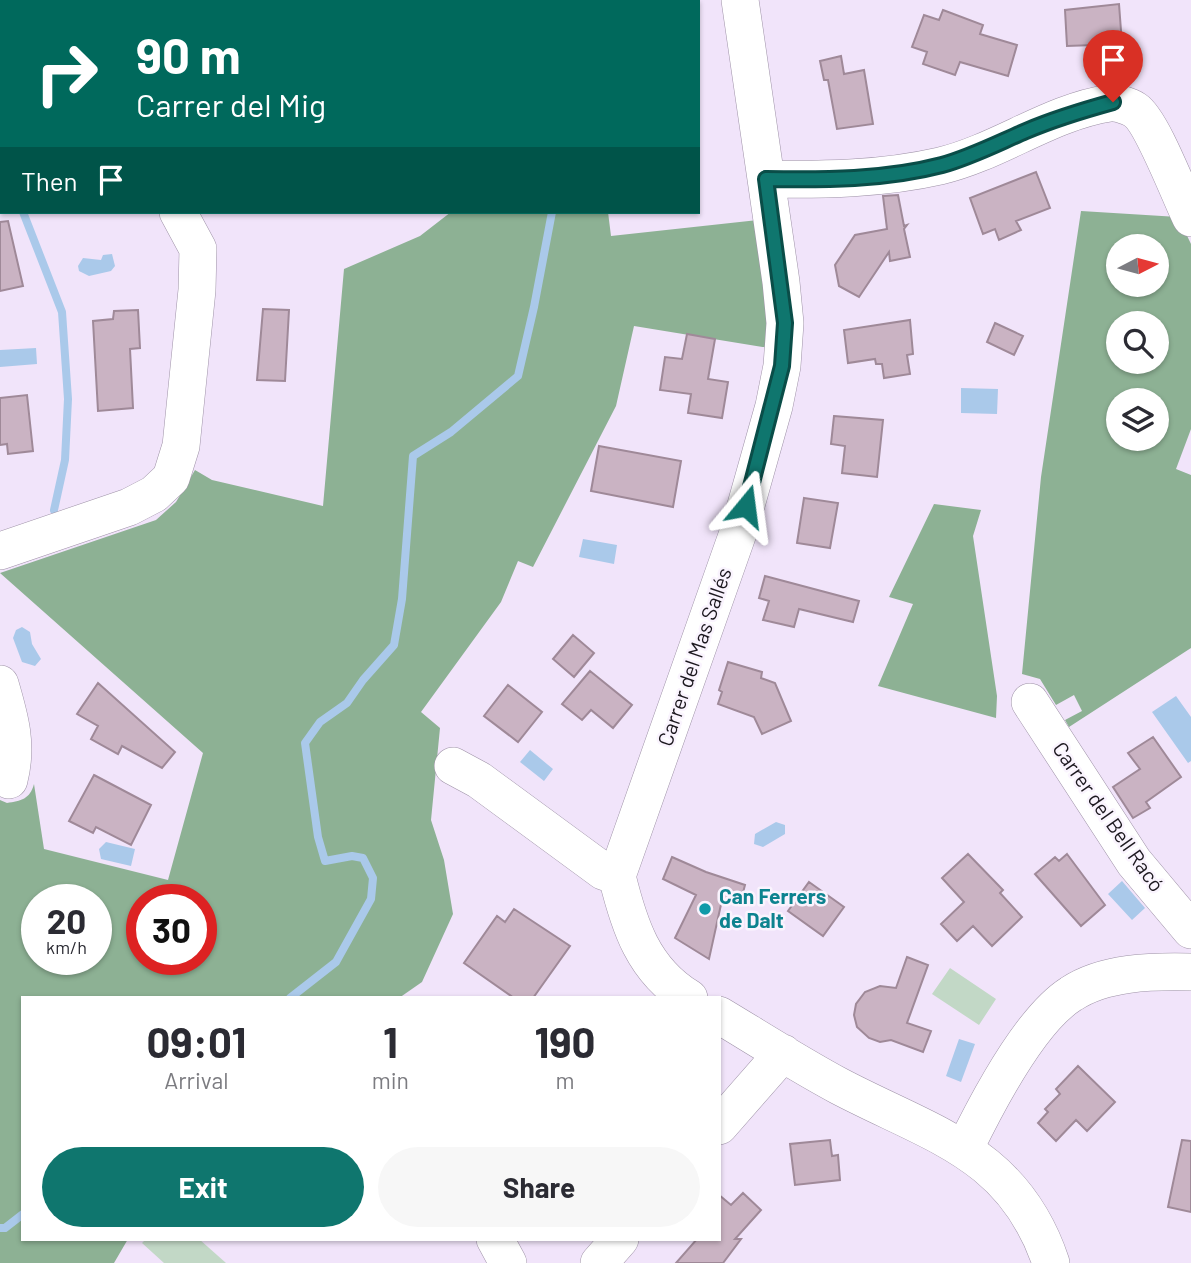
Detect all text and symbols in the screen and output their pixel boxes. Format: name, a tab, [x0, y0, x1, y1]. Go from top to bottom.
text: 90 m	[136, 25, 241, 84]
icon: right	[21, 28, 112, 119]
pin	[1083, 30, 1143, 102]
icon: arrive	[1094, 41, 1132, 79]
text: Carrer del Mig	[136, 85, 326, 123]
icon: arrive	[92, 161, 130, 199]
text: Then	[21, 165, 78, 196]
north arrow	[1106, 234, 1169, 298]
map controls	[1106, 234, 1169, 451]
button: search	[1106, 311, 1169, 374]
button: layers	[1106, 388, 1169, 451]
position arrow	[709, 469, 783, 543]
street label: Carrer del Mas Sallés	[651, 564, 736, 749]
street label: Carrer del Bell Racó	[1048, 736, 1170, 896]
place label: Can Ferrers de Dalt	[719, 883, 826, 932]
speed limit sign: 30	[126, 884, 217, 975]
text: 20	[47, 899, 86, 941]
marker: Can Ferrers de Dalt	[697, 901, 713, 917]
text: km/h	[46, 936, 87, 958]
text: 09:01	[146, 1016, 246, 1066]
text: 1	[383, 1016, 398, 1066]
text: 190	[534, 1016, 596, 1066]
text: Arrival	[164, 1066, 229, 1094]
text: min	[372, 1066, 409, 1094]
text: m	[556, 1066, 575, 1094]
button: Exit	[42, 1147, 364, 1227]
button: Share	[378, 1147, 700, 1227]

